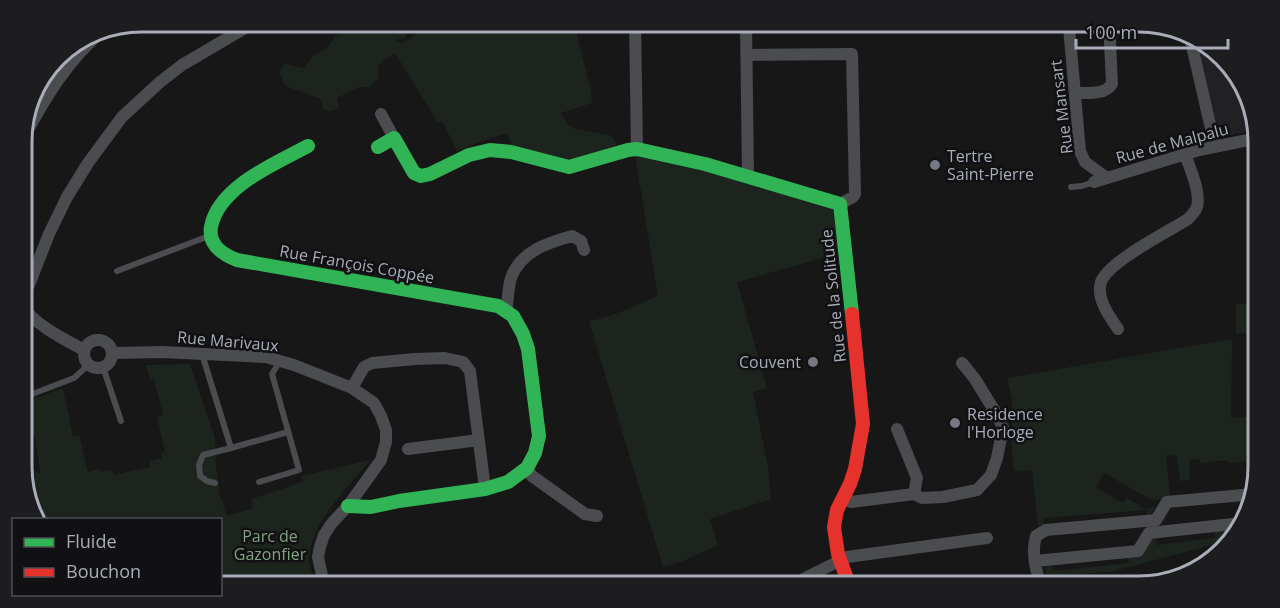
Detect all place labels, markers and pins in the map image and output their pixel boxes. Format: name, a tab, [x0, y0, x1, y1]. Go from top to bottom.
place label: Tertre Saint-Pierre	[947, 145, 1034, 185]
marker: Tertre Saint-Pierre	[928, 158, 942, 172]
place label: Couvent	[739, 351, 801, 373]
marker: Couvent	[806, 355, 820, 369]
place label: Residence l'Horloge	[967, 403, 1043, 443]
marker: Residence l'Horloge	[948, 416, 962, 430]

